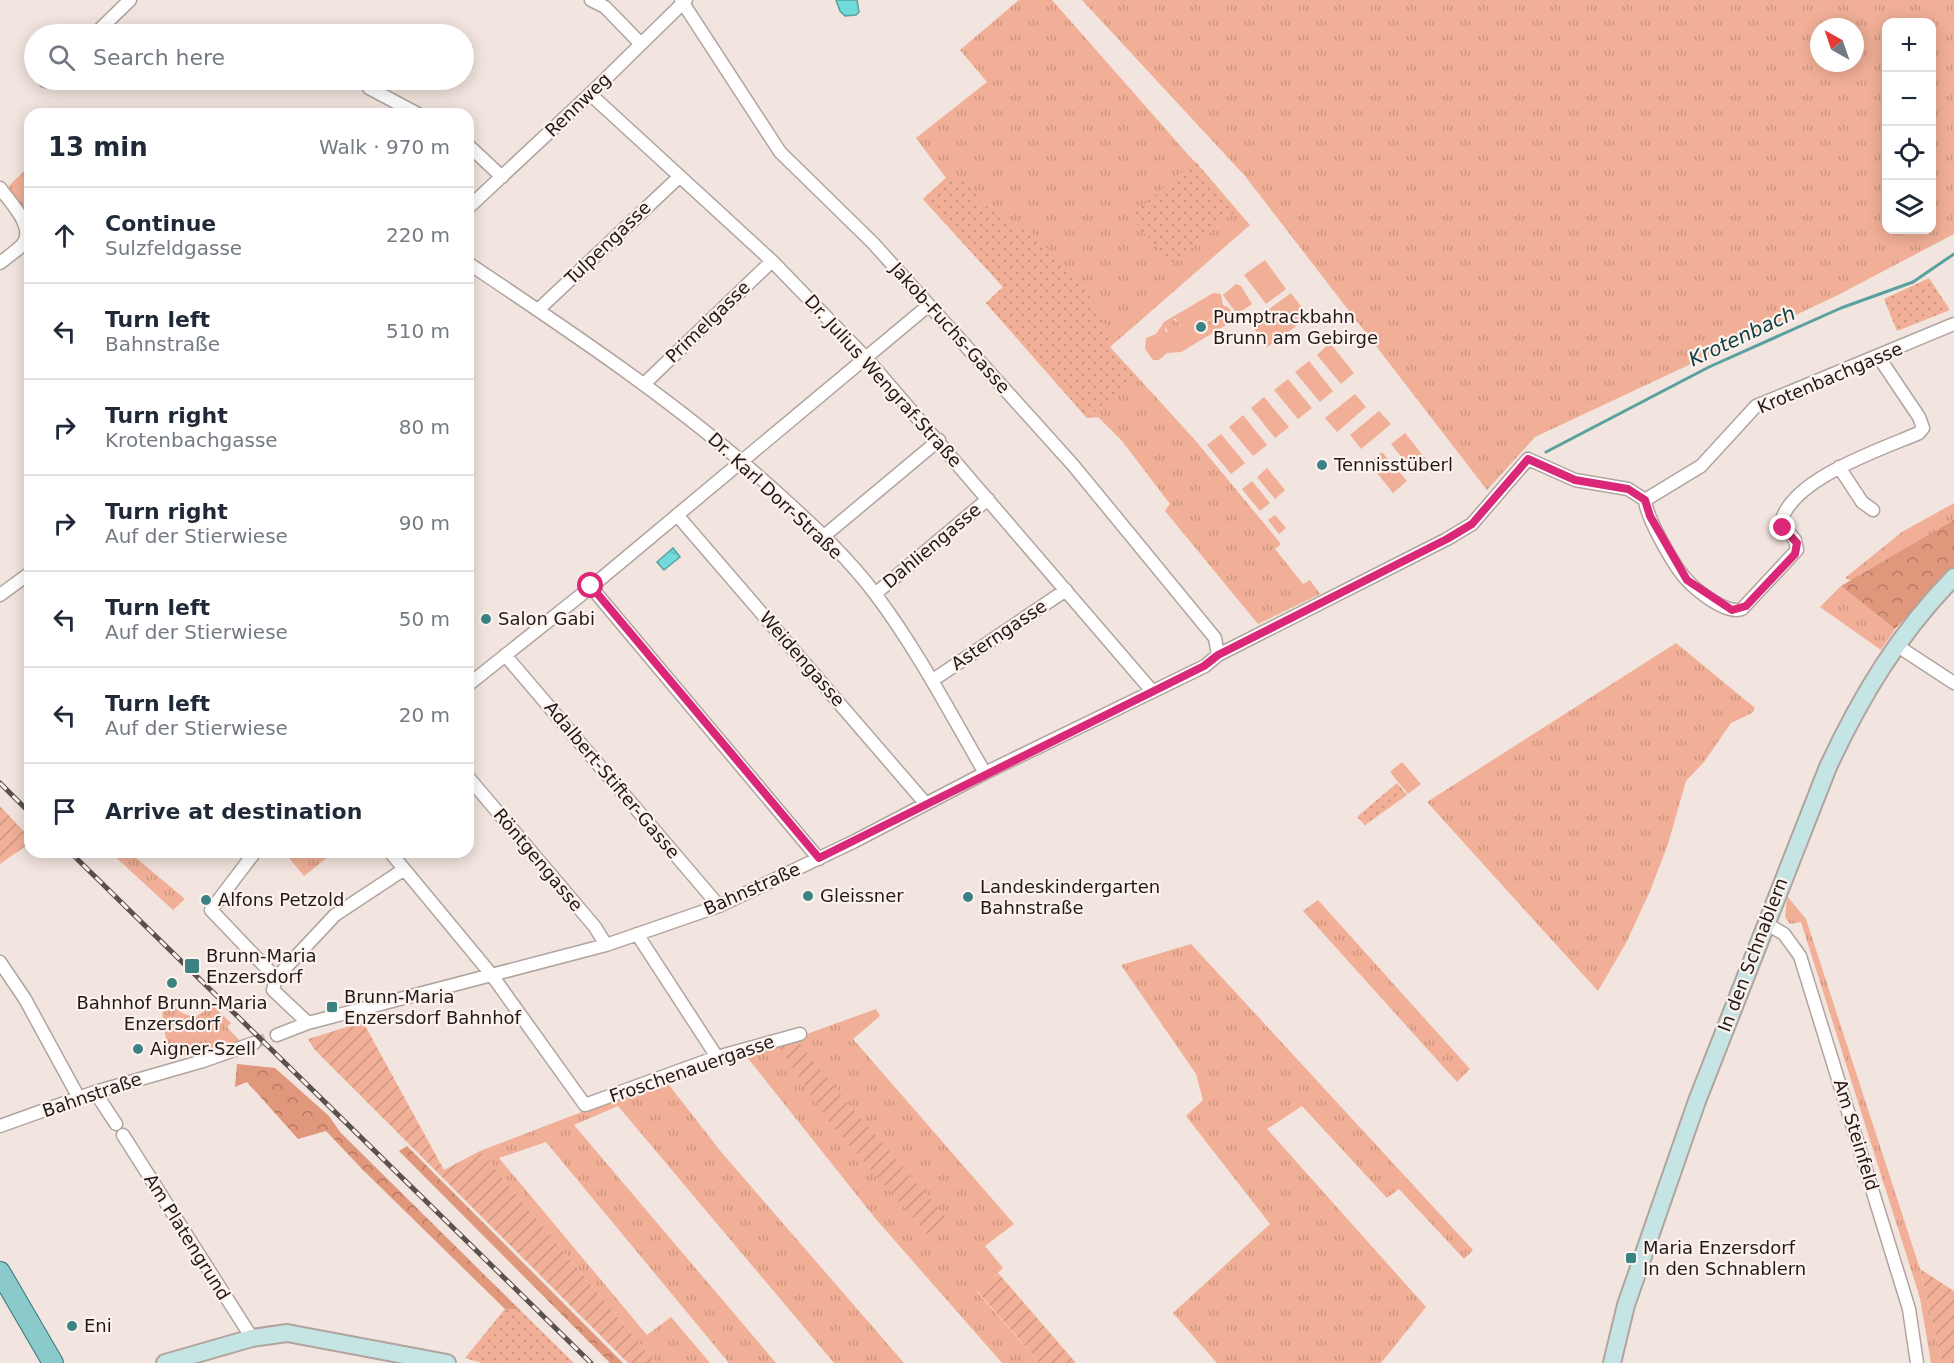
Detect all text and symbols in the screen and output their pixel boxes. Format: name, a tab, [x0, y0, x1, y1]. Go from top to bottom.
north arrow	[1810, 18, 1864, 72]
map controls	[1882, 18, 1936, 234]
button: +	[1882, 18, 1936, 72]
search box	[24, 24, 474, 90]
icon: search	[45, 41, 78, 74]
text: Search here	[93, 45, 225, 70]
street label: Rennweg	[541, 68, 615, 141]
button: −	[1882, 72, 1936, 126]
button: locate	[1882, 126, 1936, 180]
text: 13 min	[48, 132, 148, 162]
text: Walk · 970 m	[319, 135, 450, 159]
button: layers	[1882, 180, 1936, 234]
street label: Tulpengasse	[560, 197, 655, 289]
text: Continue	[105, 211, 216, 236]
icon: ahead	[48, 219, 81, 252]
text: 220 m	[386, 223, 450, 247]
text: Sulzfeldgasse	[105, 236, 242, 260]
street label: Jakob-Fuchs-Gasse	[886, 257, 1015, 397]
street label: Primelgasse	[661, 276, 754, 367]
street label: Dr. Julius Wengraf-Straße	[800, 290, 966, 471]
water label: Krotenbach	[1685, 301, 1799, 371]
place label: Pumptrackbahn Brunn am Gebirge	[1213, 306, 1378, 348]
text: Turn left	[105, 307, 210, 332]
icon: left	[48, 315, 81, 348]
text: 510 m	[386, 319, 450, 343]
marker: Pumptrackbahn Brunn am Gebirge	[1194, 320, 1208, 334]
text: Bahnstraße	[105, 332, 220, 356]
street label: Krotenbachgasse	[1754, 338, 1905, 418]
text: Turn right	[105, 403, 228, 428]
icon: right	[48, 411, 81, 444]
text: 80 m	[399, 415, 450, 439]
text: Krotenbachgasse	[105, 428, 278, 452]
street label: Dr. Karl Dorr-Straße	[704, 428, 847, 563]
place label: Tennisstüberl	[1333, 454, 1453, 475]
marker: Tennisstüberl	[1315, 458, 1329, 472]
text: Turn right	[105, 499, 228, 524]
street label: Dahliengasse	[879, 499, 985, 593]
icon: right	[48, 507, 81, 540]
text: 90 m	[399, 511, 450, 535]
route end	[1769, 514, 1795, 540]
text: Auf der Stierwiese	[105, 524, 288, 548]
route start	[577, 572, 603, 598]
text: Turn left	[105, 595, 210, 620]
street label: Asterngasse	[947, 595, 1050, 674]
icon: left	[48, 603, 81, 636]
text: 50 m	[399, 607, 450, 631]
street label: Weidengasse	[755, 607, 849, 710]
place label: Salon Gabi	[498, 608, 595, 629]
marker: Salon Gabi	[479, 612, 493, 626]
text: Auf der Stierwiese	[105, 620, 288, 644]
text: Turn left	[105, 691, 210, 716]
street label: Adalbert-Stifter-Gasse	[540, 697, 684, 863]
icon: left	[48, 699, 81, 732]
text: 20 m	[399, 703, 450, 727]
text: Auf der Stierwiese	[105, 716, 288, 740]
icon: arrive	[48, 795, 81, 828]
text: Arrive at destination	[105, 799, 362, 824]
street label: Röntgengasse	[489, 804, 587, 915]
street label: Bahnstraße	[700, 858, 803, 919]
street label: In den Schnablern	[1713, 875, 1792, 1035]
place label: Landeskindergarten Bahnstraße	[980, 876, 1160, 918]
place label: Gleissner	[820, 885, 904, 906]
place label: Alfons Petzold	[218, 889, 344, 910]
marker: Gleissner	[801, 889, 815, 903]
marker: Landeskindergarten Bahnstraße	[961, 890, 975, 904]
marker: Alfons Petzold	[199, 893, 213, 907]
place label: Brunn-Maria Enzersdorf	[206, 945, 316, 987]
marker: Brunn-Maria Enzersdorf	[183, 957, 201, 975]
marker: Bahnhof Brunn-Maria Enzersdorf	[165, 976, 179, 990]
place label: Brunn-Maria Enzersdorf Bahnhof	[344, 986, 522, 1028]
place label: Bahnhof Brunn-Maria Enzersdorf	[76, 992, 268, 1034]
marker: Brunn-Maria Enzersdorf Bahnhof	[325, 1000, 339, 1014]
street label: Froschenauergasse	[607, 1030, 777, 1107]
place label: Aigner-Szell	[150, 1038, 256, 1059]
marker: Aigner-Szell	[131, 1042, 145, 1056]
street label: Bahnstraße	[39, 1068, 144, 1121]
street label: Am Steinfeld	[1830, 1077, 1883, 1193]
street label: Am Platengrund	[140, 1170, 235, 1304]
place label: Maria Enzersdorf In den Schnablern	[1643, 1237, 1806, 1279]
marker: Maria Enzersdorf In den Schnablern	[1624, 1251, 1638, 1265]
place label: Eni	[84, 1315, 112, 1336]
marker: Eni	[65, 1319, 79, 1333]

